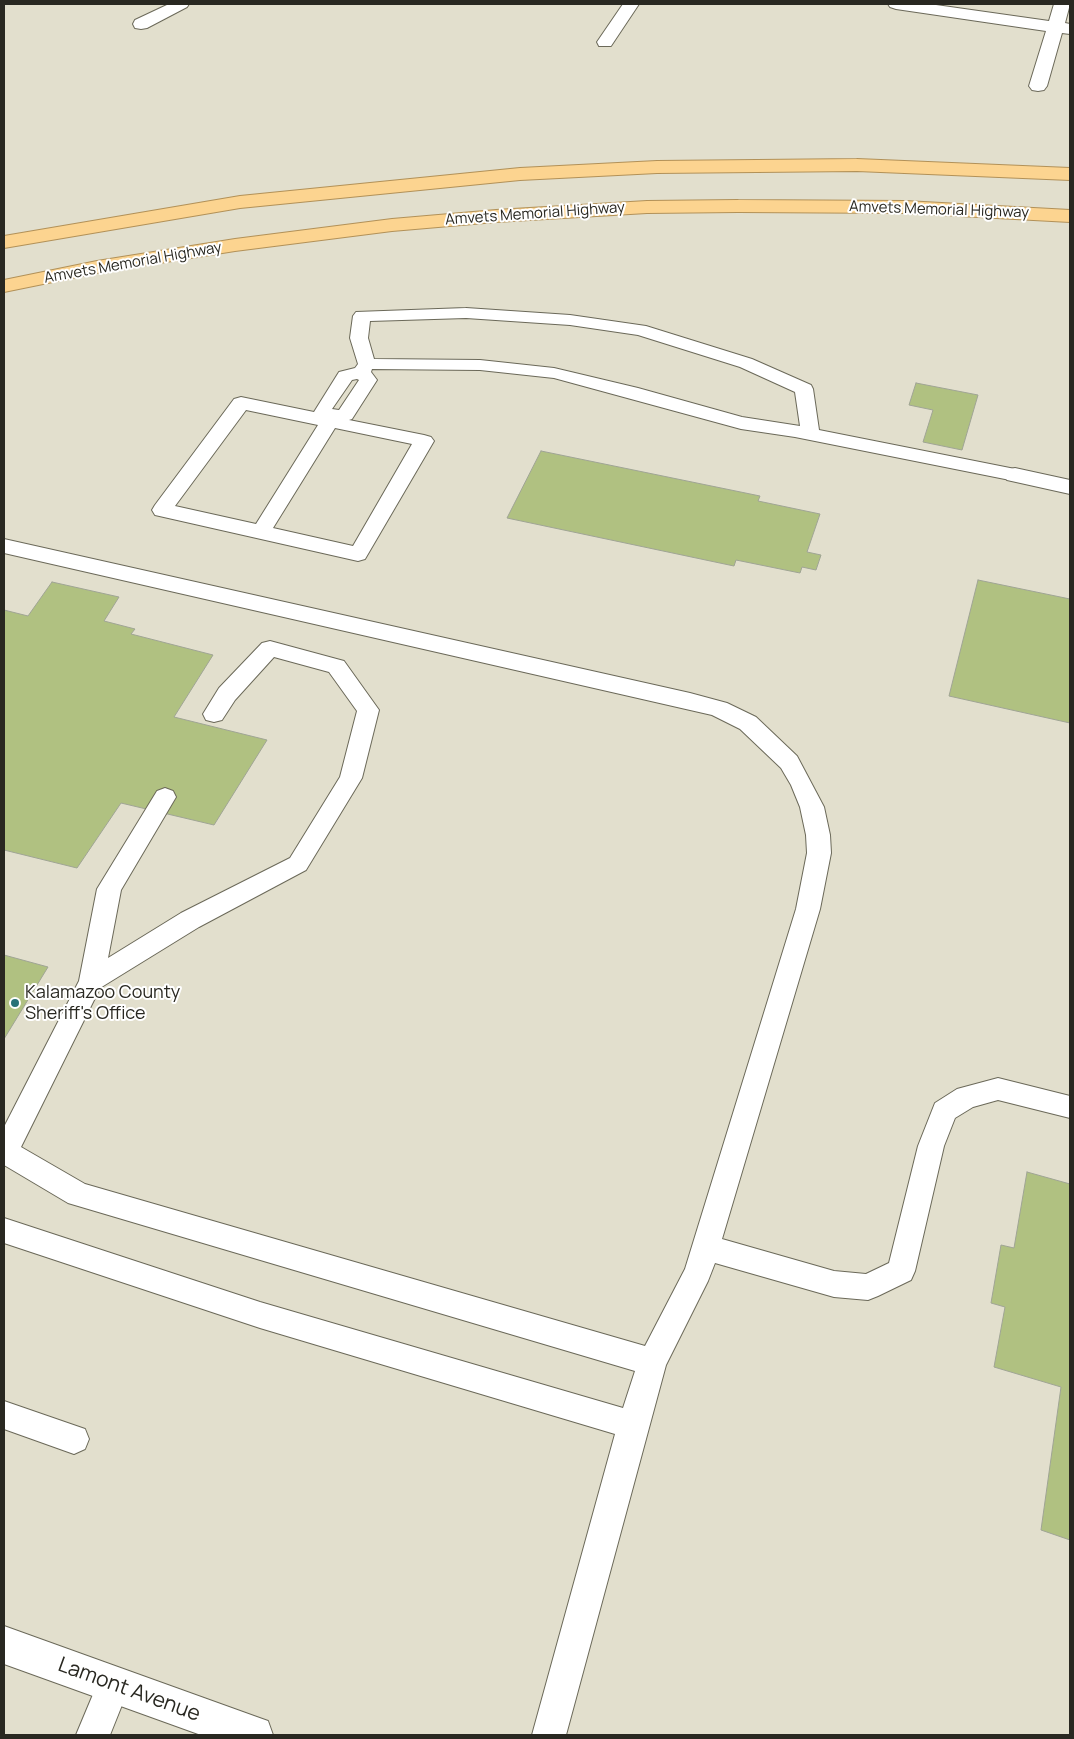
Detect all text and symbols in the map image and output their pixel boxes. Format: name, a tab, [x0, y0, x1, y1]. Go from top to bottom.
street label: Amvets Memorial Highway	[849, 198, 1029, 222]
street label: Amvets Memorial Highway	[445, 199, 625, 229]
street label: Amvets Memorial Highway	[43, 239, 223, 287]
place label: Kalamazoo County Sheriff's Office	[25, 982, 180, 1024]
marker: Kalamazoo County Sheriff's Office	[9, 997, 21, 1009]
street label: Lamont Avenue	[54, 1653, 204, 1727]

